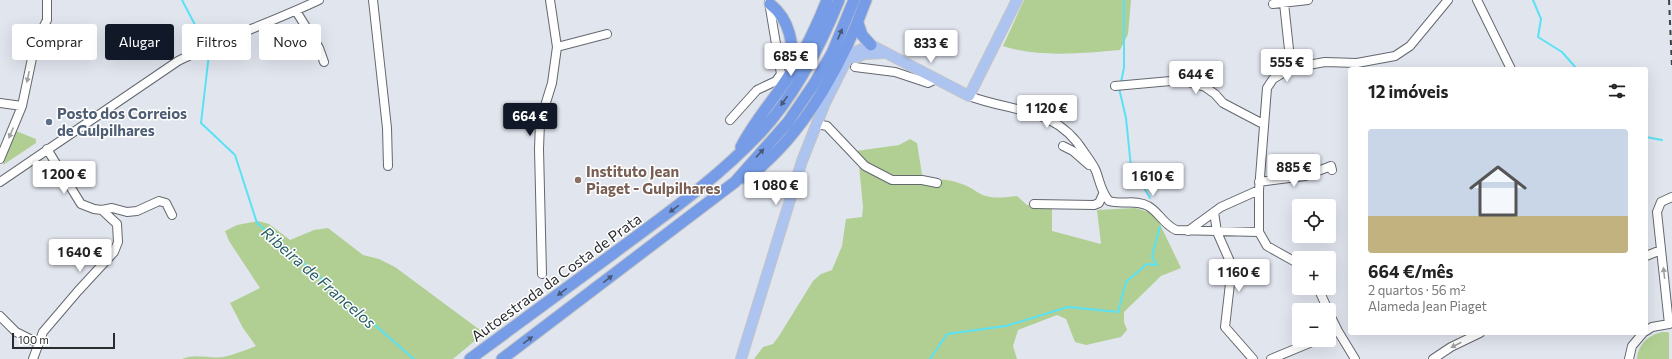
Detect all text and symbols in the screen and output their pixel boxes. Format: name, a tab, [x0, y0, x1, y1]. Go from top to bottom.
chip: Comprar	[12, 24, 97, 60]
chip: Alugar	[105, 24, 174, 60]
chip: Filtros	[182, 24, 251, 60]
chip: Novo	[259, 24, 321, 60]
one-way arrow	[837, 28, 843, 40]
pin: 833 €	[903, 30, 959, 64]
text: 833 €	[914, 35, 948, 51]
pin: 685 €	[763, 43, 819, 77]
text: 685 €	[773, 48, 809, 64]
pin: 555 €	[1259, 49, 1315, 83]
text: 555 €	[1270, 54, 1304, 70]
pin: 644 €	[1168, 61, 1224, 95]
text: 644 €	[1178, 66, 1214, 82]
one-way arrow	[24, 71, 30, 83]
icon: filters	[1606, 80, 1628, 102]
text: 12 imóveis	[1368, 81, 1448, 102]
pin: 1 120 €	[1010, 95, 1084, 129]
one-way arrow	[780, 96, 788, 107]
text: 1 120 €	[1026, 100, 1068, 116]
pin: 664 €	[502, 103, 558, 137]
place label: Posto dos Correios de Gulpilhares	[57, 104, 187, 139]
text: 664 €	[512, 108, 548, 124]
marker: Posto dos Correios de Gulpilhares	[44, 117, 54, 127]
one-way arrow	[8, 127, 14, 139]
one-way arrow	[756, 148, 765, 158]
pin: 885 €	[1266, 154, 1322, 188]
icon: home	[1462, 155, 1534, 227]
text: 885 €	[1276, 159, 1312, 175]
pin: 1 200 €	[27, 161, 101, 195]
place label: Instituto Jean Piaget - Gulpilhares	[586, 162, 720, 197]
pin: 1 610 €	[1116, 163, 1190, 197]
text: 1 200 €	[42, 166, 86, 182]
text: 1 610 €	[1132, 168, 1174, 184]
pin: 1 080 €	[739, 172, 813, 206]
marker: Instituto Jean Piaget - Gulpilhares	[573, 175, 583, 185]
text: 1 080 €	[753, 177, 799, 193]
map controls	[1292, 199, 1336, 347]
button: locate	[1292, 199, 1336, 243]
one-way arrow	[669, 205, 679, 213]
street label: Autoestrada da Costa de Prata	[467, 209, 645, 345]
water label: Ribeira de Francelos	[258, 222, 380, 332]
pin: 1 640 €	[43, 239, 117, 273]
text: 1 640 €	[58, 244, 102, 260]
button: +	[1292, 251, 1336, 295]
pin: 1 160 €	[1202, 259, 1276, 293]
text: 664 €/mês	[1368, 261, 1453, 282]
text: 1 160 €	[1218, 264, 1260, 280]
one-way arrow	[1661, 267, 1667, 279]
one-way arrow	[603, 275, 614, 284]
text: 2 quartos · 56 m²	[1368, 282, 1466, 298]
one-way arrow	[557, 287, 567, 295]
text: Alameda Jean Piaget	[1368, 298, 1487, 314]
button: −	[1292, 303, 1336, 347]
scale bar	[12, 331, 115, 350]
text: 100 m	[18, 333, 49, 346]
one-way arrow	[523, 336, 533, 344]
one-way arrow	[1450, 342, 1461, 348]

